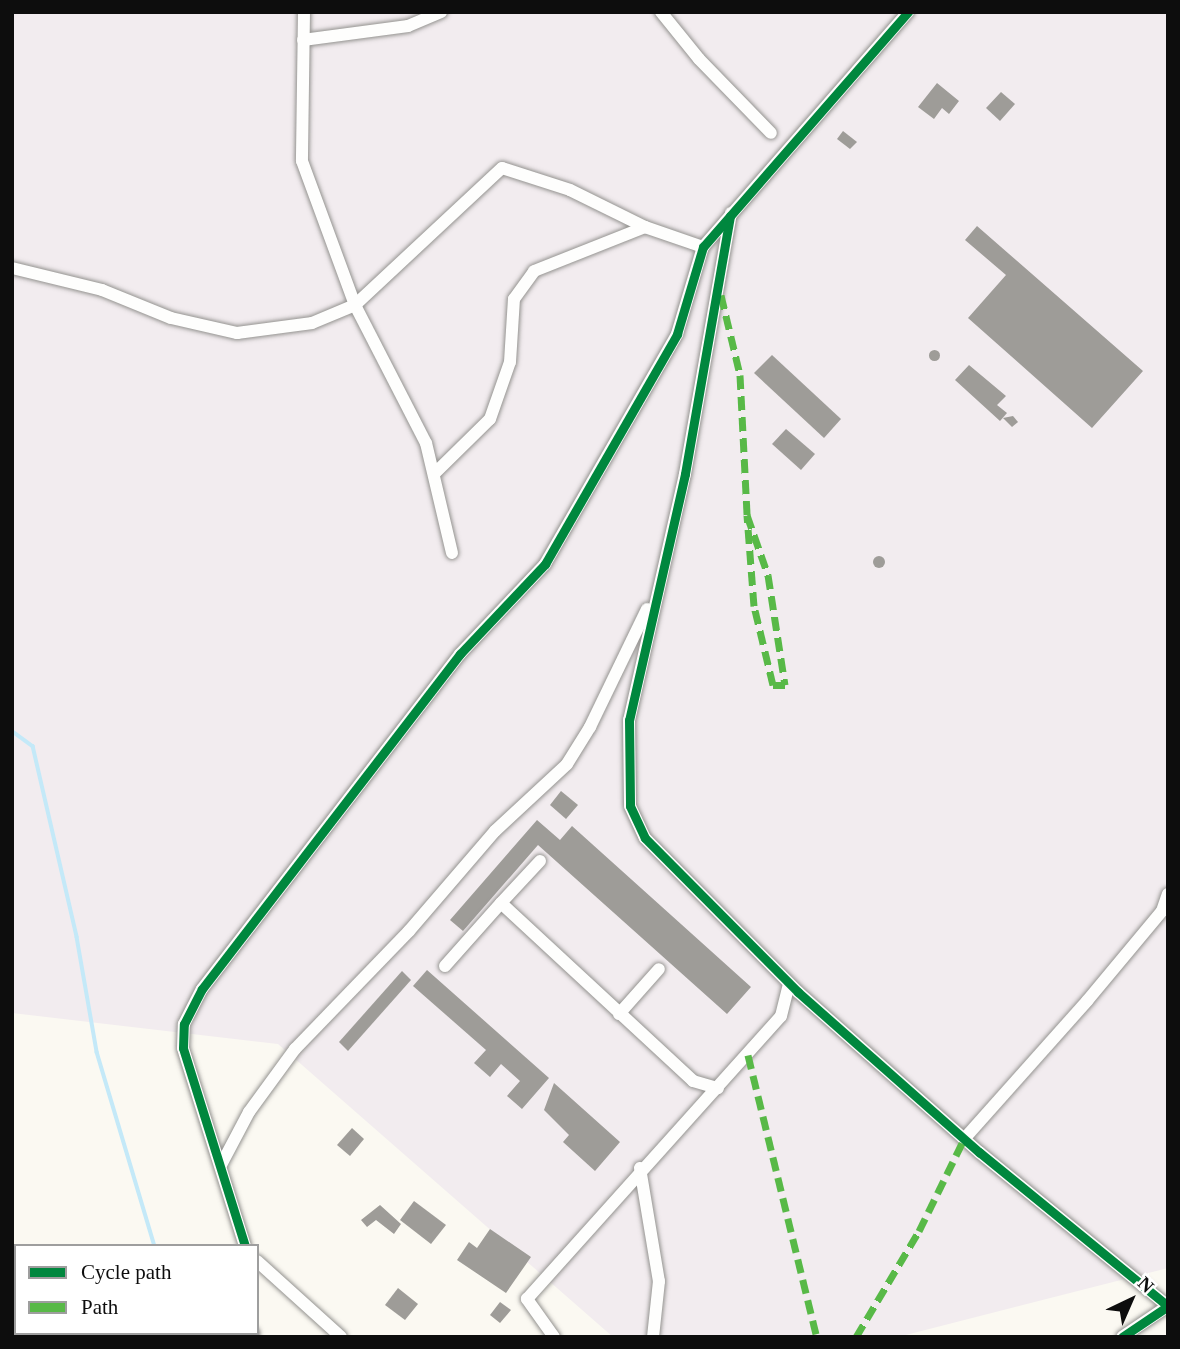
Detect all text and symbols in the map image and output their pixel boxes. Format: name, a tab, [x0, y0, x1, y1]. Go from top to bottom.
legend	[14, 1244, 259, 1335]
text: Cycle path	[81, 1260, 171, 1284]
north arrow	[1096, 1265, 1166, 1335]
text: N	[1134, 1272, 1158, 1297]
text: Path	[81, 1295, 118, 1319]

